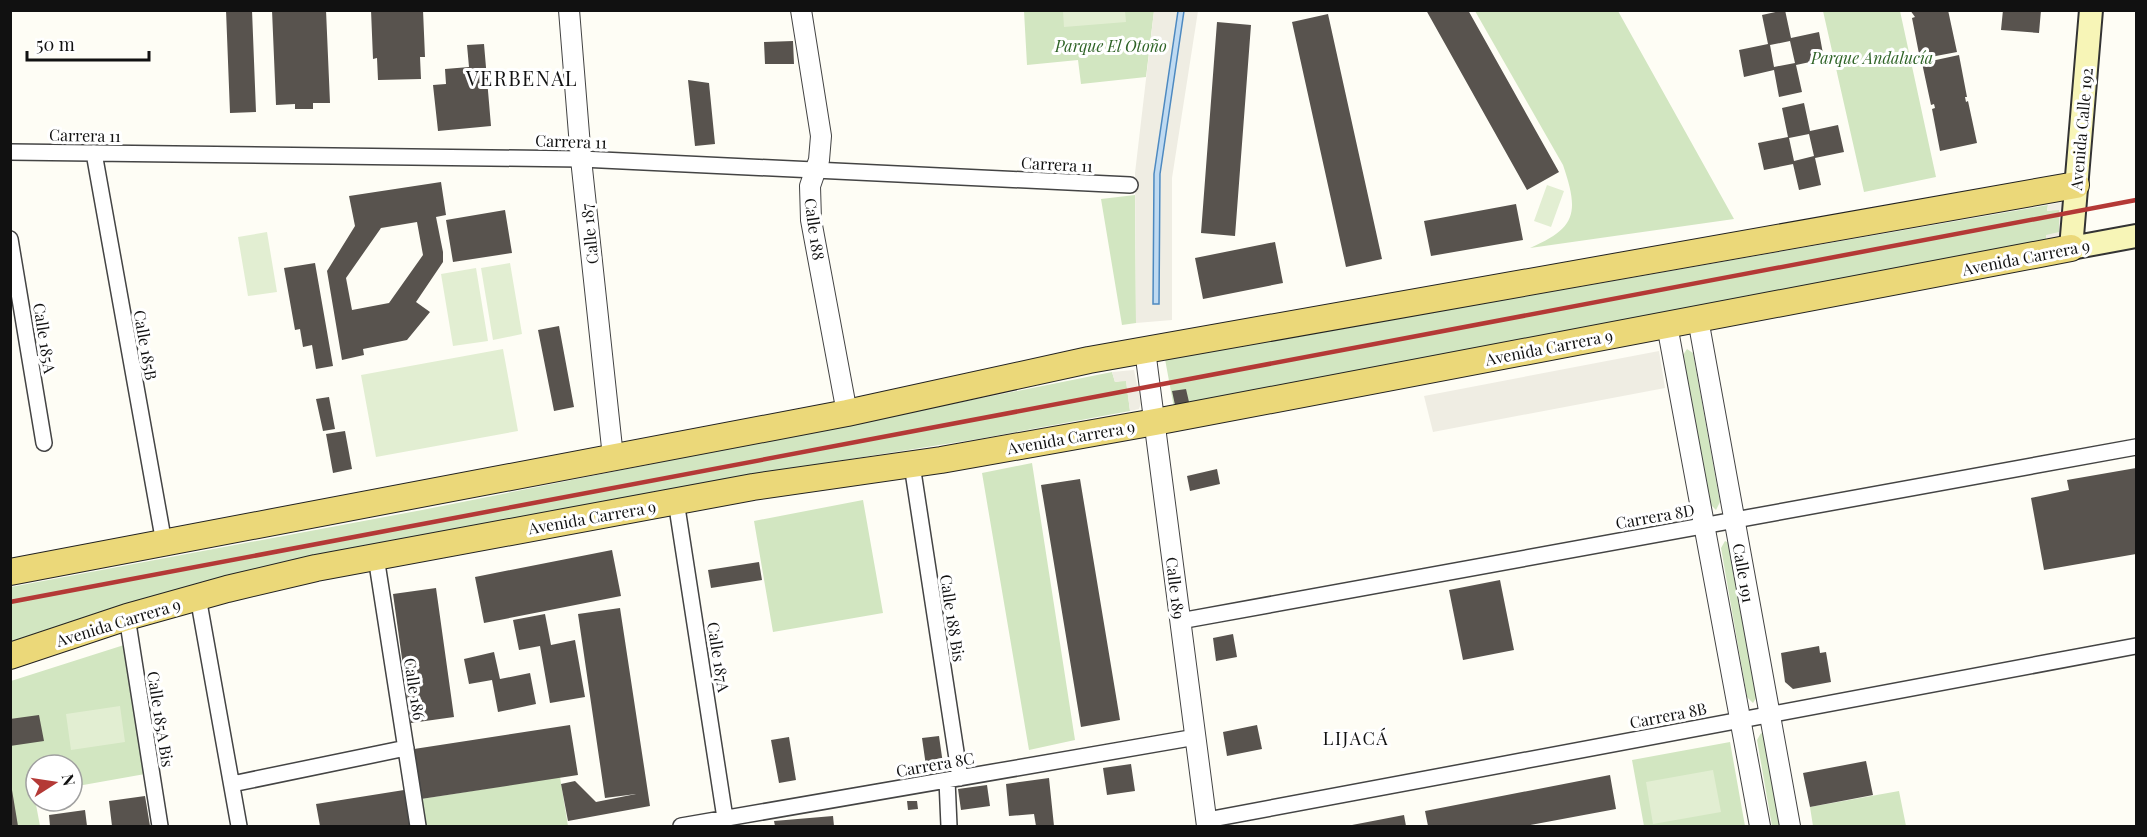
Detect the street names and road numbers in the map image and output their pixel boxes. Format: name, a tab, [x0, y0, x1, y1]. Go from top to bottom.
street label: Avenida Calle 192	[2065, 67, 2097, 192]
street label: Carrera 11	[49, 124, 121, 146]
street label: Carrera 11	[535, 129, 607, 153]
street label: Carrera 11	[1021, 152, 1093, 176]
street label: Calle 188	[800, 197, 830, 261]
street label: Calle 187	[575, 202, 603, 265]
street label: Avenida Carrera 9	[1960, 234, 2091, 280]
street label: Calle 185A	[29, 301, 61, 376]
street label: Calle 185B	[130, 308, 163, 382]
street label: Avenida Carrera 9	[1483, 324, 1614, 370]
street label: Avenida Carrera 9	[1005, 415, 1136, 459]
street label: Avenida Carrera 9	[526, 495, 657, 539]
street label: Carrera 8D	[1614, 499, 1696, 533]
street label: Calle 191	[1728, 542, 1760, 604]
street label: Calle 189	[1162, 556, 1190, 620]
street label: Calle 188 Bis	[936, 573, 970, 663]
street label: Avenida Carrera 9	[52, 593, 183, 651]
street label: Calle 187A	[703, 620, 735, 695]
street label: Calle 186	[400, 656, 430, 722]
street label: Calle 185A Bis	[143, 670, 179, 768]
street label: Carrera 8B	[1628, 697, 1708, 733]
street label: Carrera 8C	[894, 747, 976, 781]

